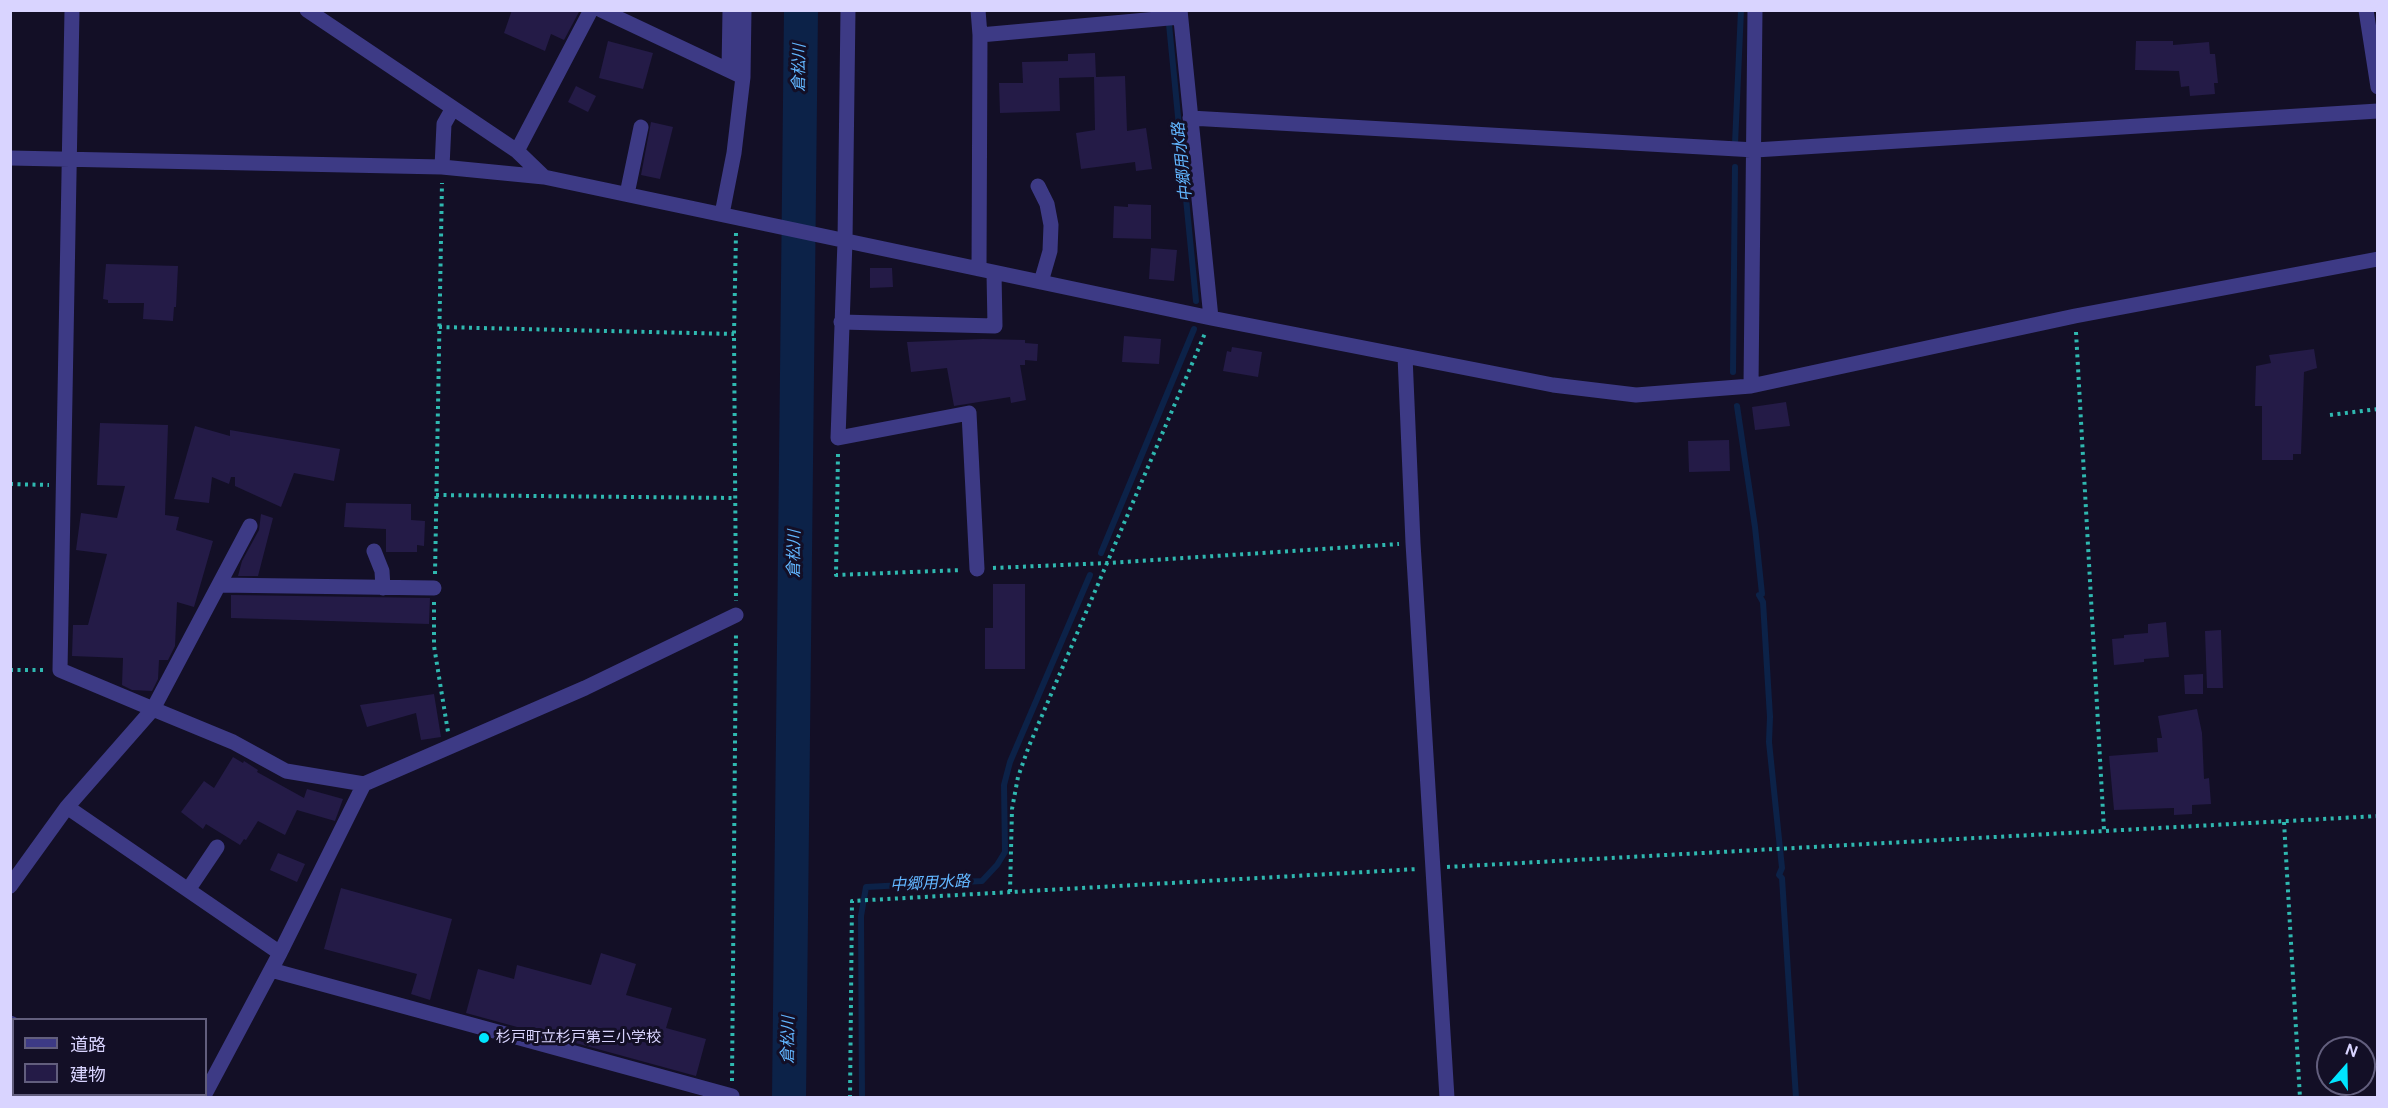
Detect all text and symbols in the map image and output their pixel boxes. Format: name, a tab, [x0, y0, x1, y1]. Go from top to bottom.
water label: 倉松川	[790, 44, 810, 92]
water label: 中郷用水路	[1169, 121, 1197, 203]
water label: 倉松川	[785, 530, 805, 578]
water label: 中郷用水路	[890, 872, 970, 896]
water label: 倉松川	[779, 1016, 799, 1064]
legend	[12, 1018, 207, 1096]
place label: 杉戸町立杉戸第三小学校	[496, 1029, 661, 1047]
marker: 杉戸町立杉戸第三小学校	[477, 1031, 491, 1045]
text: 道路	[70, 1033, 106, 1057]
north arrow	[2316, 1036, 2376, 1096]
text: N	[2343, 1039, 2361, 1062]
text: 建物	[70, 1063, 106, 1087]

